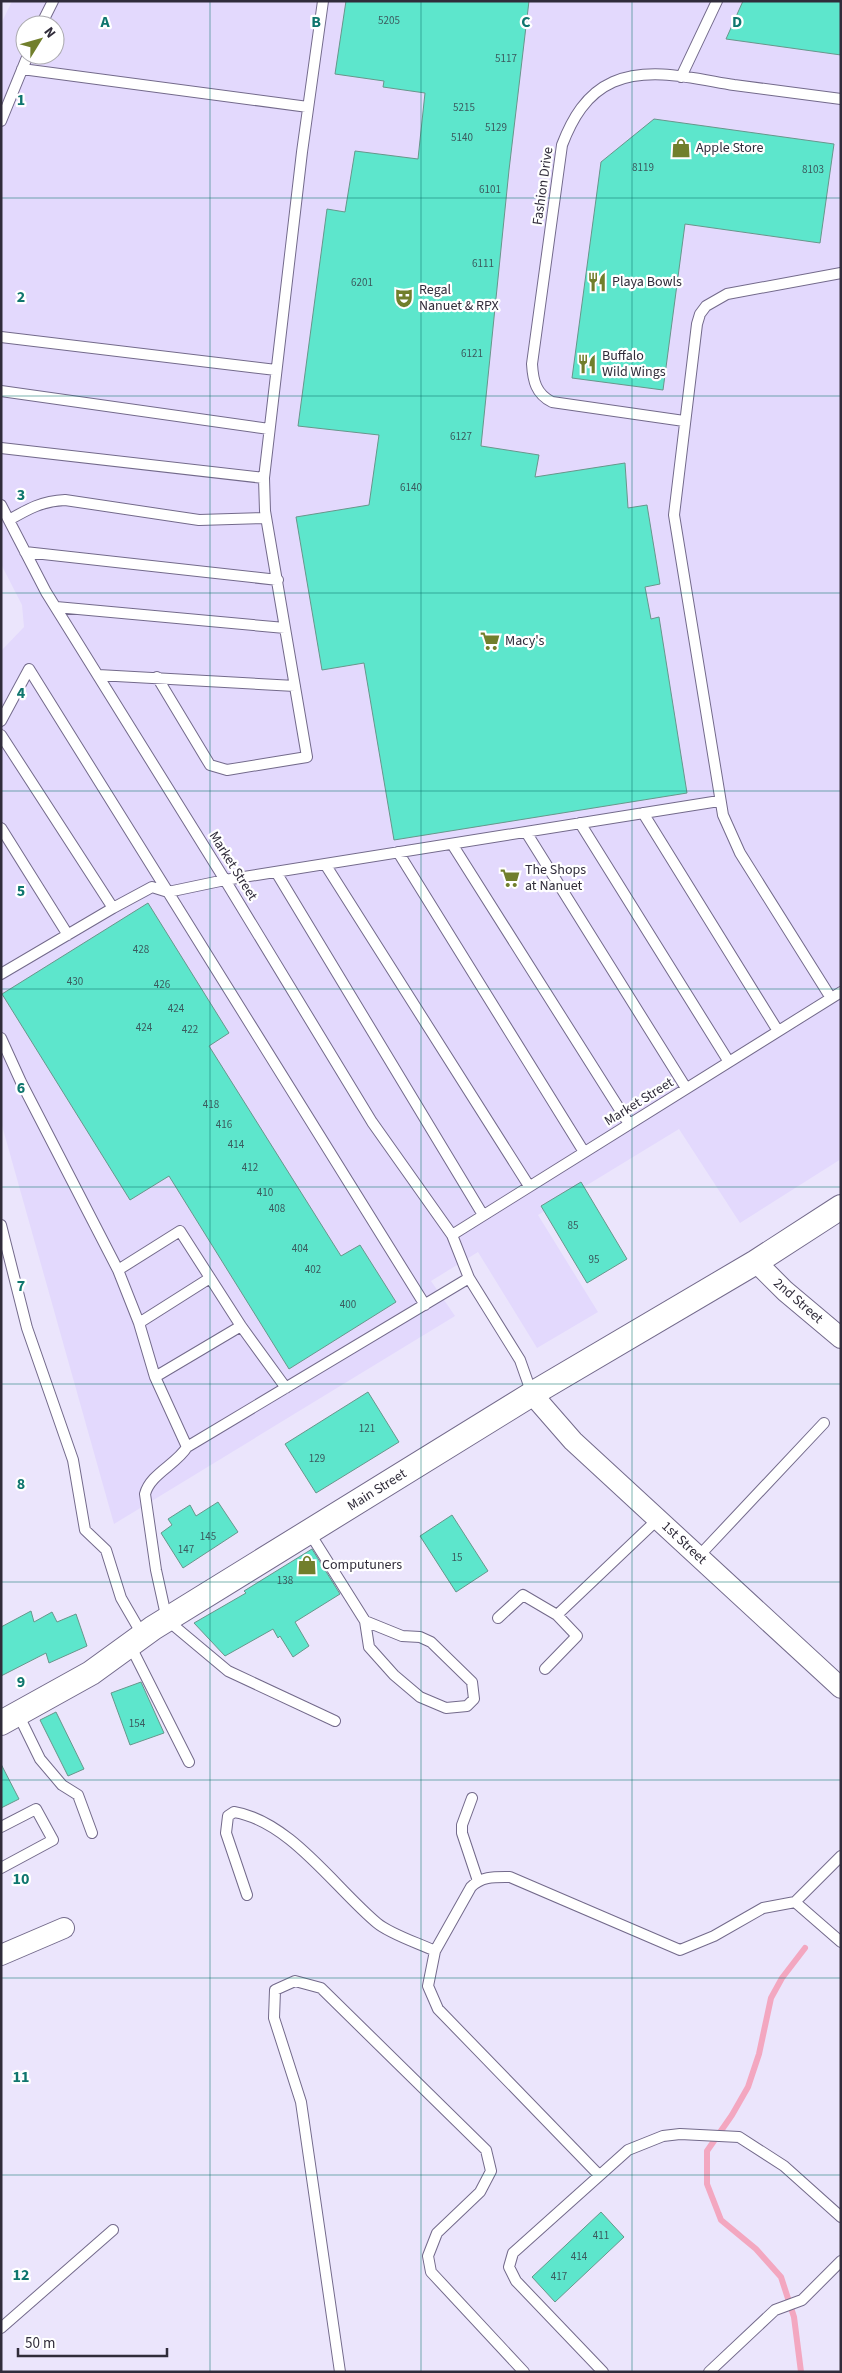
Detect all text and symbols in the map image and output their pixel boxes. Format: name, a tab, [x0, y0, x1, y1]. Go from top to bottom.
text: A	[99, 11, 110, 33]
text: B	[311, 11, 321, 33]
text: C	[521, 11, 531, 33]
text: D	[732, 11, 742, 33]
house number: 5205	[378, 13, 400, 28]
north arrow	[15, 15, 65, 65]
text: N	[39, 23, 60, 43]
house number: 5117	[495, 51, 517, 66]
text: 1	[17, 89, 25, 111]
house number: 5215	[453, 100, 475, 115]
house number: 5129	[485, 120, 507, 135]
house number: 5140	[451, 130, 473, 145]
shop icon: Apple Store	[670, 137, 692, 159]
place label: Apple Store	[696, 138, 763, 158]
street label: Fashion Drive	[528, 146, 558, 226]
house number: 8119	[632, 160, 654, 175]
house number: 8103	[802, 162, 824, 177]
house number: 6101	[479, 182, 501, 197]
house number: 6111	[472, 256, 494, 271]
restaurant icon: Playa Bowls	[586, 271, 608, 293]
place label: Playa Bowls	[612, 272, 682, 292]
house number: 6201	[351, 275, 373, 290]
place label: Regal Nanuet & RPX	[419, 280, 499, 316]
text: 2	[17, 286, 25, 308]
theatre icon: Regal Nanuet & RPX	[393, 287, 415, 309]
house number: 6121	[461, 346, 483, 361]
place label: Buffalo Wild Wings	[602, 346, 666, 382]
restaurant icon: Buffalo Wild Wings	[576, 353, 598, 375]
house number: 6127	[450, 429, 472, 444]
house number: 6140	[400, 480, 422, 495]
text: 3	[17, 484, 25, 506]
supermarket icon: Macy's	[479, 630, 501, 652]
place label: Macy's	[505, 631, 544, 651]
text: 4	[17, 682, 26, 704]
street label: Market Street	[204, 828, 262, 905]
place label: The Shops at Nanuet	[525, 860, 586, 896]
supermarket icon: The Shops at Nanuet	[499, 867, 521, 889]
text: 5	[17, 880, 25, 902]
house number: 428	[133, 942, 150, 957]
house number: 430	[67, 974, 83, 989]
house number: 426	[154, 977, 171, 992]
house number: 424	[168, 1001, 185, 1016]
house number: 424	[136, 1020, 153, 1035]
house number: 422	[182, 1022, 198, 1037]
street label: Market Street	[601, 1073, 678, 1131]
text: 6	[17, 1077, 25, 1099]
house number: 418	[203, 1097, 220, 1112]
house number: 416	[216, 1117, 233, 1132]
house number: 414	[228, 1137, 245, 1152]
house number: 412	[242, 1160, 258, 1175]
house number: 410	[257, 1185, 273, 1200]
house number: 408	[269, 1201, 286, 1216]
house number: 85	[568, 1218, 578, 1233]
house number: 404	[292, 1241, 309, 1256]
house number: 95	[589, 1252, 599, 1267]
house number: 402	[305, 1262, 321, 1277]
street label: 2nd Street	[769, 1274, 828, 1328]
text: 7	[17, 1275, 25, 1297]
house number: 400	[340, 1297, 356, 1312]
house number: 121	[359, 1421, 375, 1436]
house number: 129	[309, 1451, 325, 1466]
street label: Main Street	[344, 1464, 411, 1516]
text: 8	[17, 1473, 25, 1495]
street label: 1st Street	[657, 1517, 711, 1569]
house number: 145	[200, 1529, 216, 1544]
house number: 147	[178, 1542, 194, 1557]
house number: 15	[452, 1550, 462, 1565]
shop icon: Computuners	[296, 1554, 318, 1576]
place label: Computuners	[322, 1555, 402, 1575]
house number: 138	[277, 1573, 294, 1588]
text: 9	[17, 1671, 25, 1693]
house number: 154	[129, 1716, 146, 1731]
text: 10	[13, 1868, 29, 1890]
text: 11	[13, 2066, 29, 2088]
house number: 411	[593, 2228, 609, 2243]
house number: 414	[571, 2249, 588, 2264]
text: 12	[13, 2264, 29, 2286]
house number: 417	[551, 2269, 567, 2284]
scale bar	[18, 2326, 166, 2358]
text: 50 m	[25, 2333, 55, 2354]

